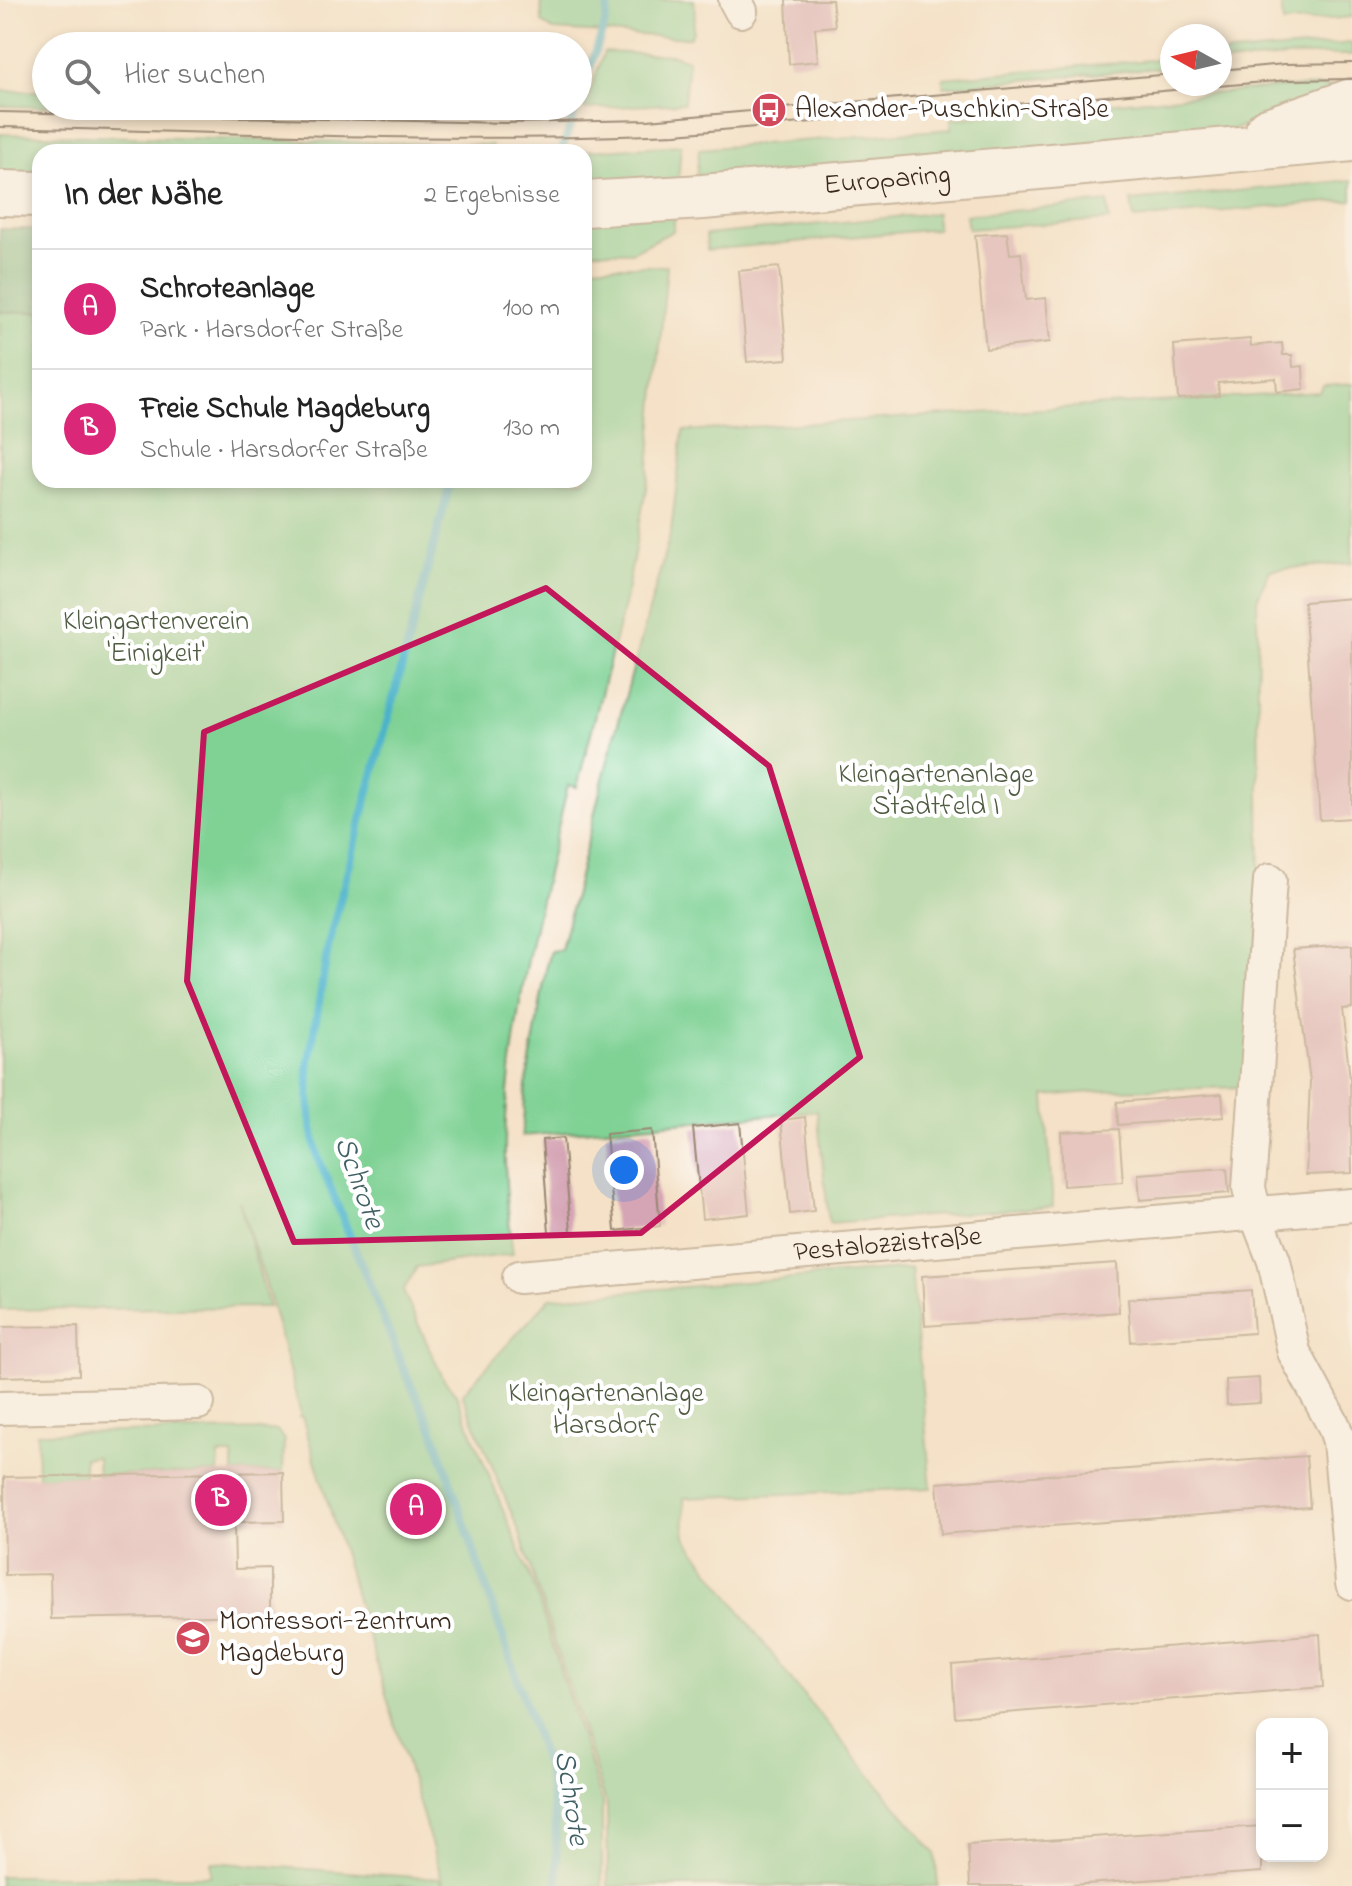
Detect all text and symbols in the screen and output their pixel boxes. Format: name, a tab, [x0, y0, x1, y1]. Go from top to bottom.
north arrow	[1160, 24, 1232, 96]
search box	[32, 32, 592, 120]
icon: search	[60, 54, 104, 98]
text: Hier suchen	[124, 54, 265, 98]
place label: Alexander-Puschkin-Straße	[795, 90, 1109, 131]
bus stop icon: Alexander-Puschkin-Straße	[750, 91, 788, 129]
street label: Europaring	[822, 154, 952, 207]
text: In der Nähe	[64, 171, 222, 221]
text: 2 Ergebnisse	[424, 177, 560, 215]
text: Schroteanlage	[140, 268, 314, 312]
text: A	[82, 290, 98, 328]
text: 100 m	[503, 290, 560, 328]
text: Park · Harsdorfer Straße	[140, 312, 403, 350]
text: Freie Schule Magdeburg	[140, 388, 430, 432]
text: B	[81, 410, 99, 448]
text: 130 m	[503, 410, 560, 448]
text: Schule · Harsdorfer Straße	[140, 432, 428, 470]
park label: Kleingartenverein 'Einigkeit'	[63, 602, 249, 675]
park label: Kleingartenanlage Stadtfeld I	[838, 755, 1034, 828]
water label: Schrote	[321, 1131, 395, 1237]
your location	[604, 1150, 644, 1190]
street label: Pestalozzistraße	[792, 1217, 984, 1274]
park label: Kleingartenanlage Harsdorf	[508, 1374, 704, 1447]
pin: B	[195, 1470, 247, 1530]
pin: A	[390, 1479, 442, 1539]
place label: Montessori-Zentrum Magdeburg	[219, 1602, 452, 1675]
school or university icon: Montessori-Zentrum Magdeburg	[174, 1619, 212, 1657]
map controls	[1256, 1718, 1328, 1862]
button: +	[1256, 1718, 1328, 1790]
water label: Schrote	[541, 1748, 599, 1850]
button: −	[1256, 1790, 1328, 1862]

